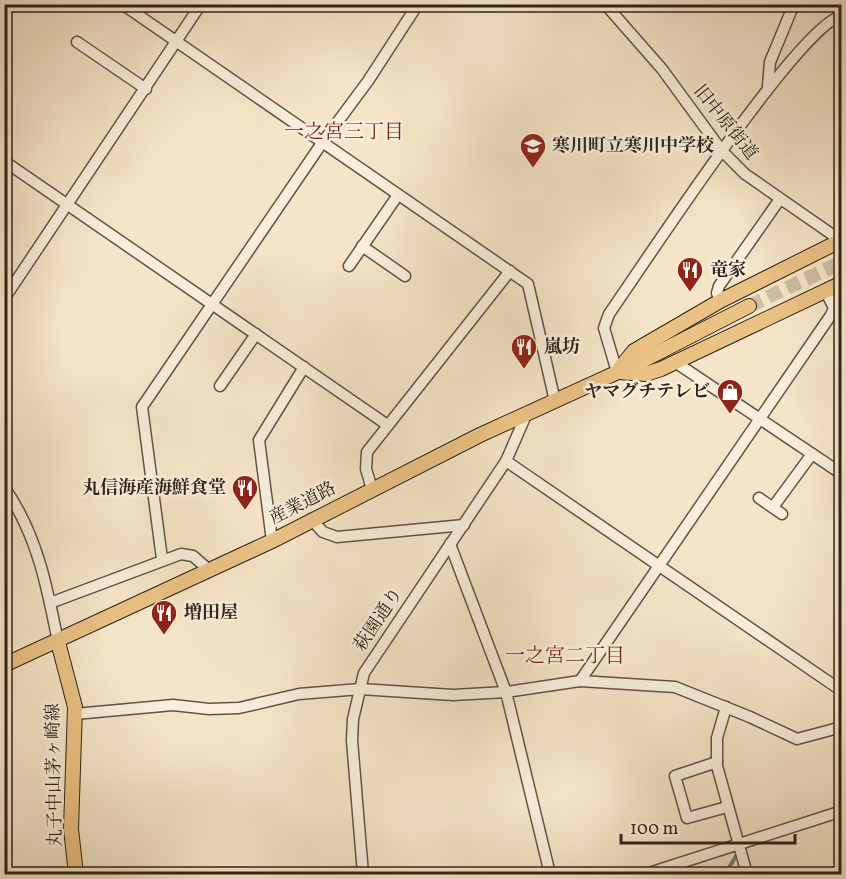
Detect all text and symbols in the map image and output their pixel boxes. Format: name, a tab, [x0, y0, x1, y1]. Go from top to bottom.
street label: 旧中原街道	[687, 80, 763, 166]
district label: 一之宮三丁目	[284, 119, 404, 147]
school or university icon: 寒川町立寒川中学校	[518, 131, 548, 169]
place label: 寒川町立寒川中学校	[552, 134, 714, 159]
restaurant icon: 竜家	[675, 255, 705, 293]
place label: 竜家	[710, 258, 746, 283]
restaurant icon: 嵐坊	[509, 332, 539, 370]
place label: 嵐坊	[544, 335, 580, 360]
shop icon: ヤマグチテレビ	[715, 377, 745, 415]
place label: ヤマグチテレビ	[584, 380, 710, 405]
restaurant icon: 丸信海産海鮮食堂	[230, 473, 260, 511]
place label: 丸信海産海鮮食堂	[82, 476, 226, 501]
street label: 産業道路	[265, 477, 341, 531]
street label: 萩園通り	[349, 583, 409, 657]
restaurant icon: 増田屋	[149, 598, 179, 636]
place label: 増田屋	[184, 601, 238, 626]
district label: 一之宮二丁目	[505, 643, 625, 671]
street label: 丸子中山茅ヶ崎線	[41, 703, 69, 847]
scale bar	[621, 807, 795, 845]
text: 100 m	[630, 817, 679, 842]

